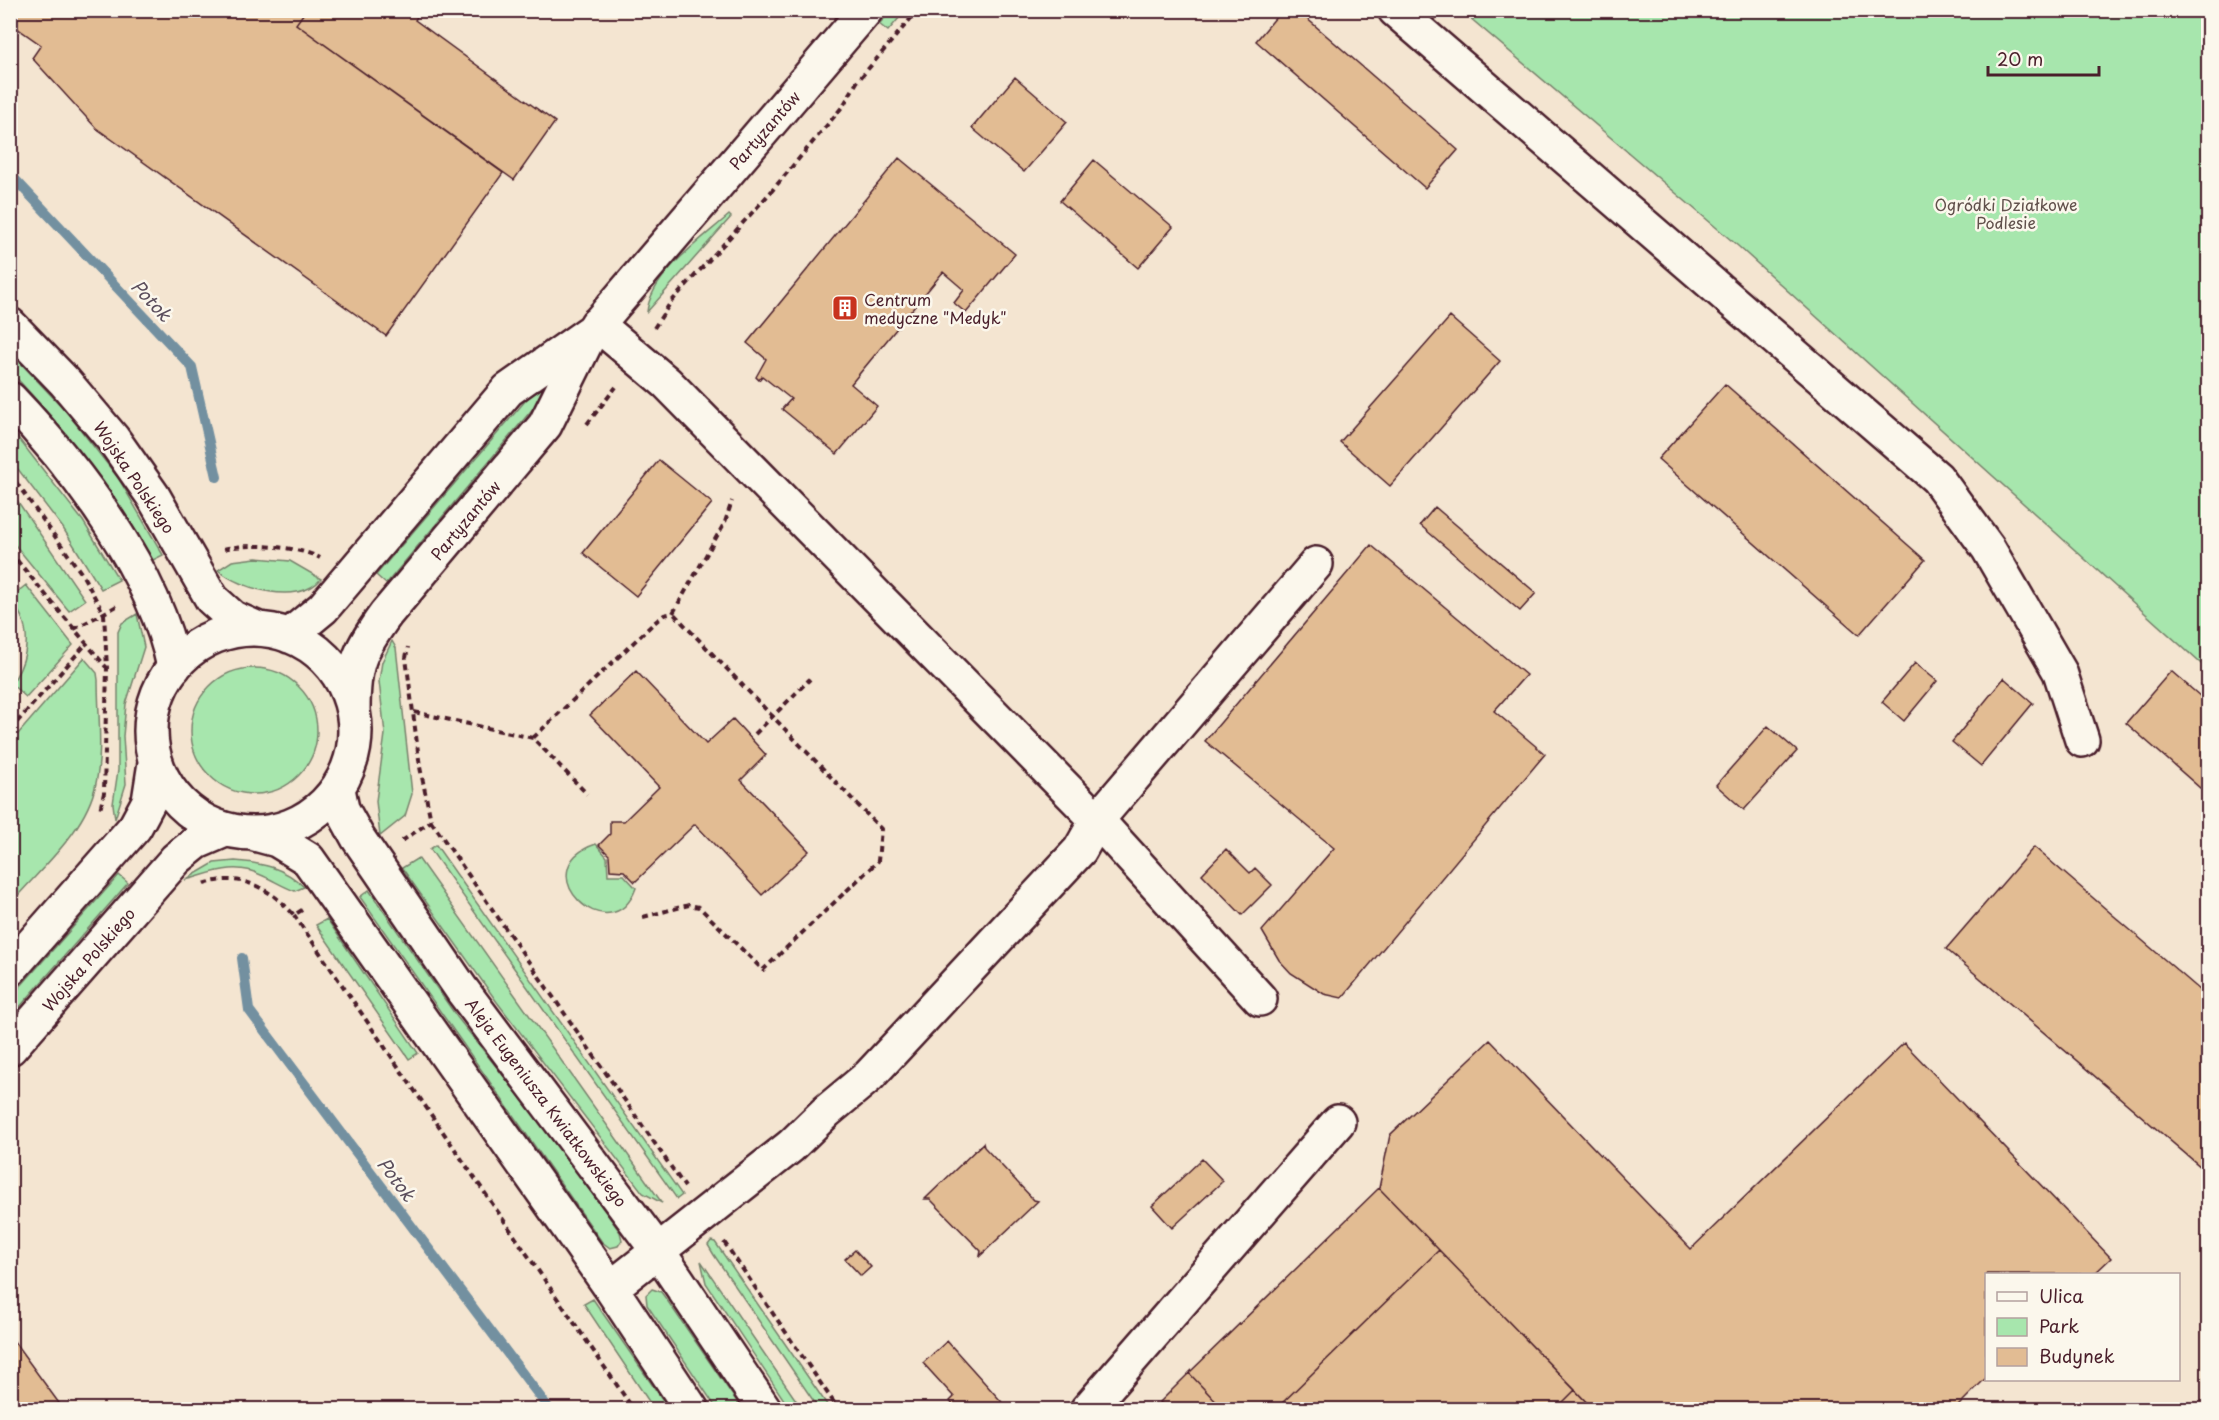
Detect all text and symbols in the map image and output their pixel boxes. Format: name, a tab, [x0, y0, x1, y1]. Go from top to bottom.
scale bar	[1988, 39, 2099, 77]
text: 20 m	[1997, 45, 2043, 72]
street label: Partyzantów	[723, 85, 806, 175]
park label: Ogródki Działkowe Podlesie	[1935, 192, 2077, 234]
water label: Potok	[125, 273, 179, 328]
place label: Centrum medyczne "Medyk"	[864, 287, 1007, 329]
building icon: Centrum medyczne "Medyk"	[830, 293, 860, 323]
street label: Wojska Polskiego	[88, 416, 182, 538]
street label: Partyzantów	[424, 474, 506, 565]
street label: Wojska Polskiego	[36, 902, 140, 1016]
street label: Aleja Eugeniusza Kwiatkowskiego	[460, 993, 634, 1211]
water label: Potok	[372, 1151, 423, 1207]
legend	[1985, 1273, 2180, 1381]
text: Ulica	[2039, 1282, 2084, 1309]
text: Park	[2039, 1312, 2079, 1339]
text: Budynek	[2039, 1342, 2115, 1369]

